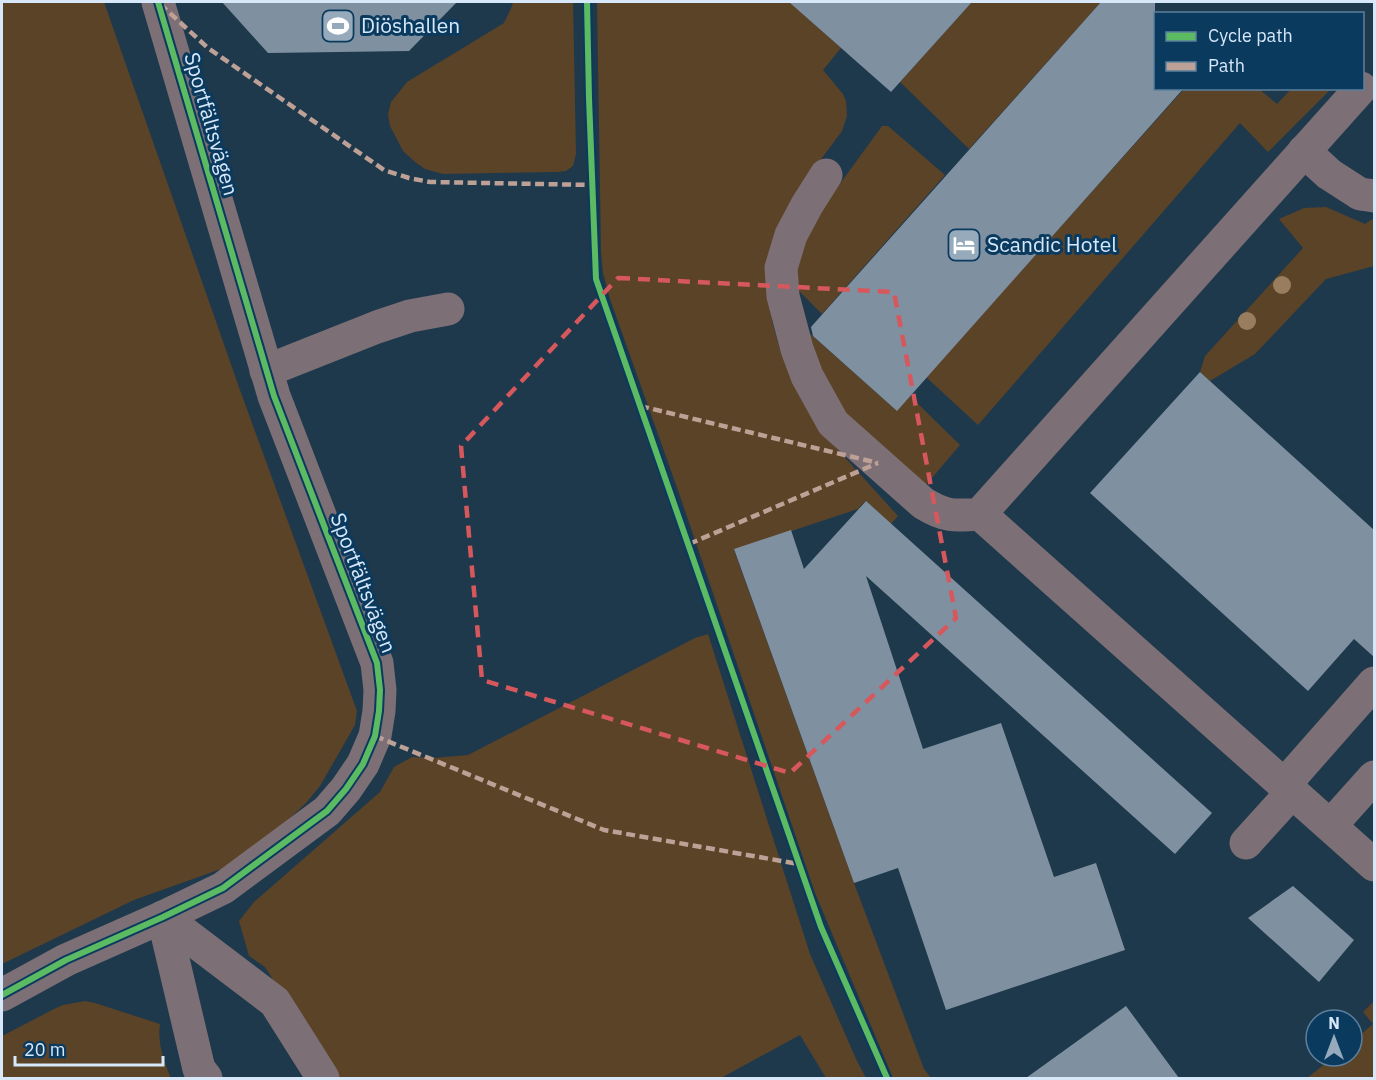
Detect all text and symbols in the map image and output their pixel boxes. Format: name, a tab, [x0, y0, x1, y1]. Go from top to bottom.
sports icon: Diöshallen	[320, 8, 356, 44]
place label: Diöshallen	[361, 11, 460, 39]
legend	[1154, 12, 1364, 90]
text: Cycle path	[1208, 24, 1293, 47]
street label: Sportfältsvägen	[178, 49, 246, 199]
text: Path	[1208, 54, 1245, 77]
hotel icon: Scandic Hotel	[946, 227, 982, 263]
place label: Scandic Hotel	[987, 230, 1117, 258]
street label: Sportfältsvägen	[324, 509, 403, 657]
north arrow	[1304, 1008, 1364, 1068]
text: N	[1328, 1013, 1340, 1033]
scale bar	[15, 1029, 164, 1067]
text: 20 m	[24, 1038, 66, 1061]

